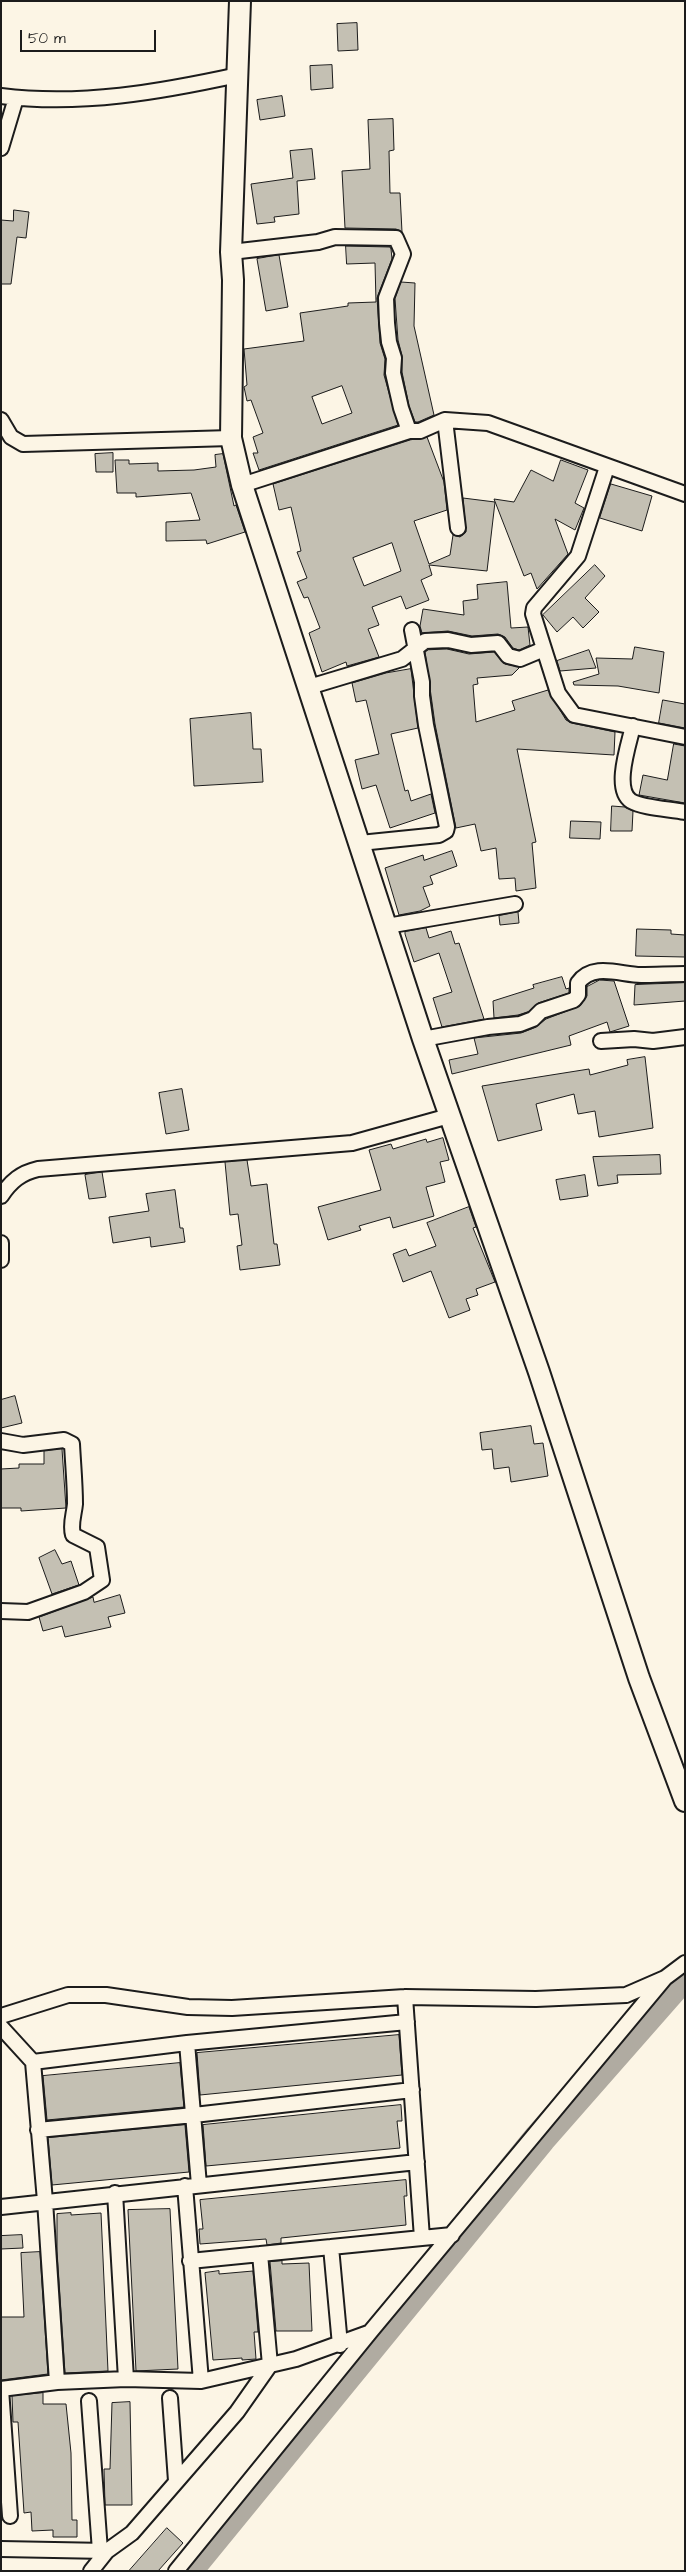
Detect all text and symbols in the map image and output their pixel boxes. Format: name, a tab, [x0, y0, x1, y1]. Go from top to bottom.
scale bar	[22, 20, 159, 52]
text: 50 m	[28, 28, 66, 49]

